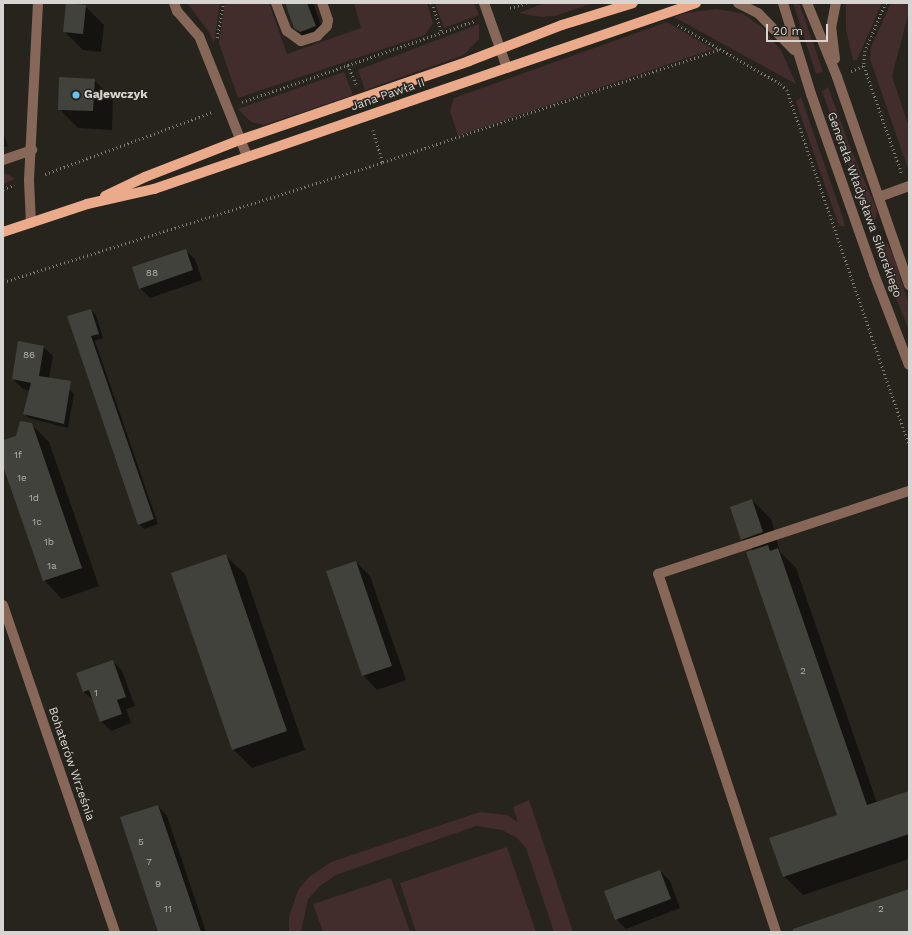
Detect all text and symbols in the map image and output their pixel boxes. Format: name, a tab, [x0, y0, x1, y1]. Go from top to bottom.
scale bar	[768, 16, 830, 42]
text: 20 m	[773, 24, 803, 38]
street label: Jana Pawła II	[349, 75, 427, 115]
place label: Gajewczyk	[84, 88, 148, 102]
marker: Gajewczyk	[71, 90, 81, 100]
street label: Generała Władysława Sikorskiego	[823, 110, 905, 300]
house number: 88	[146, 267, 158, 279]
house number: 86	[23, 349, 35, 361]
house number: 1f	[14, 449, 22, 461]
house number: 1e	[17, 472, 27, 484]
house number: 1d	[29, 492, 39, 504]
house number: 1c	[32, 516, 42, 528]
house number: 1b	[44, 536, 54, 548]
house number: 1a	[47, 560, 57, 572]
house number: 2	[800, 665, 806, 677]
house number: 1	[94, 687, 98, 699]
street label: Bohaterów Września	[45, 705, 97, 823]
house number: 5	[138, 836, 144, 848]
house number: 7	[146, 856, 152, 868]
house number: 9	[155, 878, 161, 890]
house number: 11	[164, 903, 172, 915]
house number: 2	[878, 903, 884, 915]

